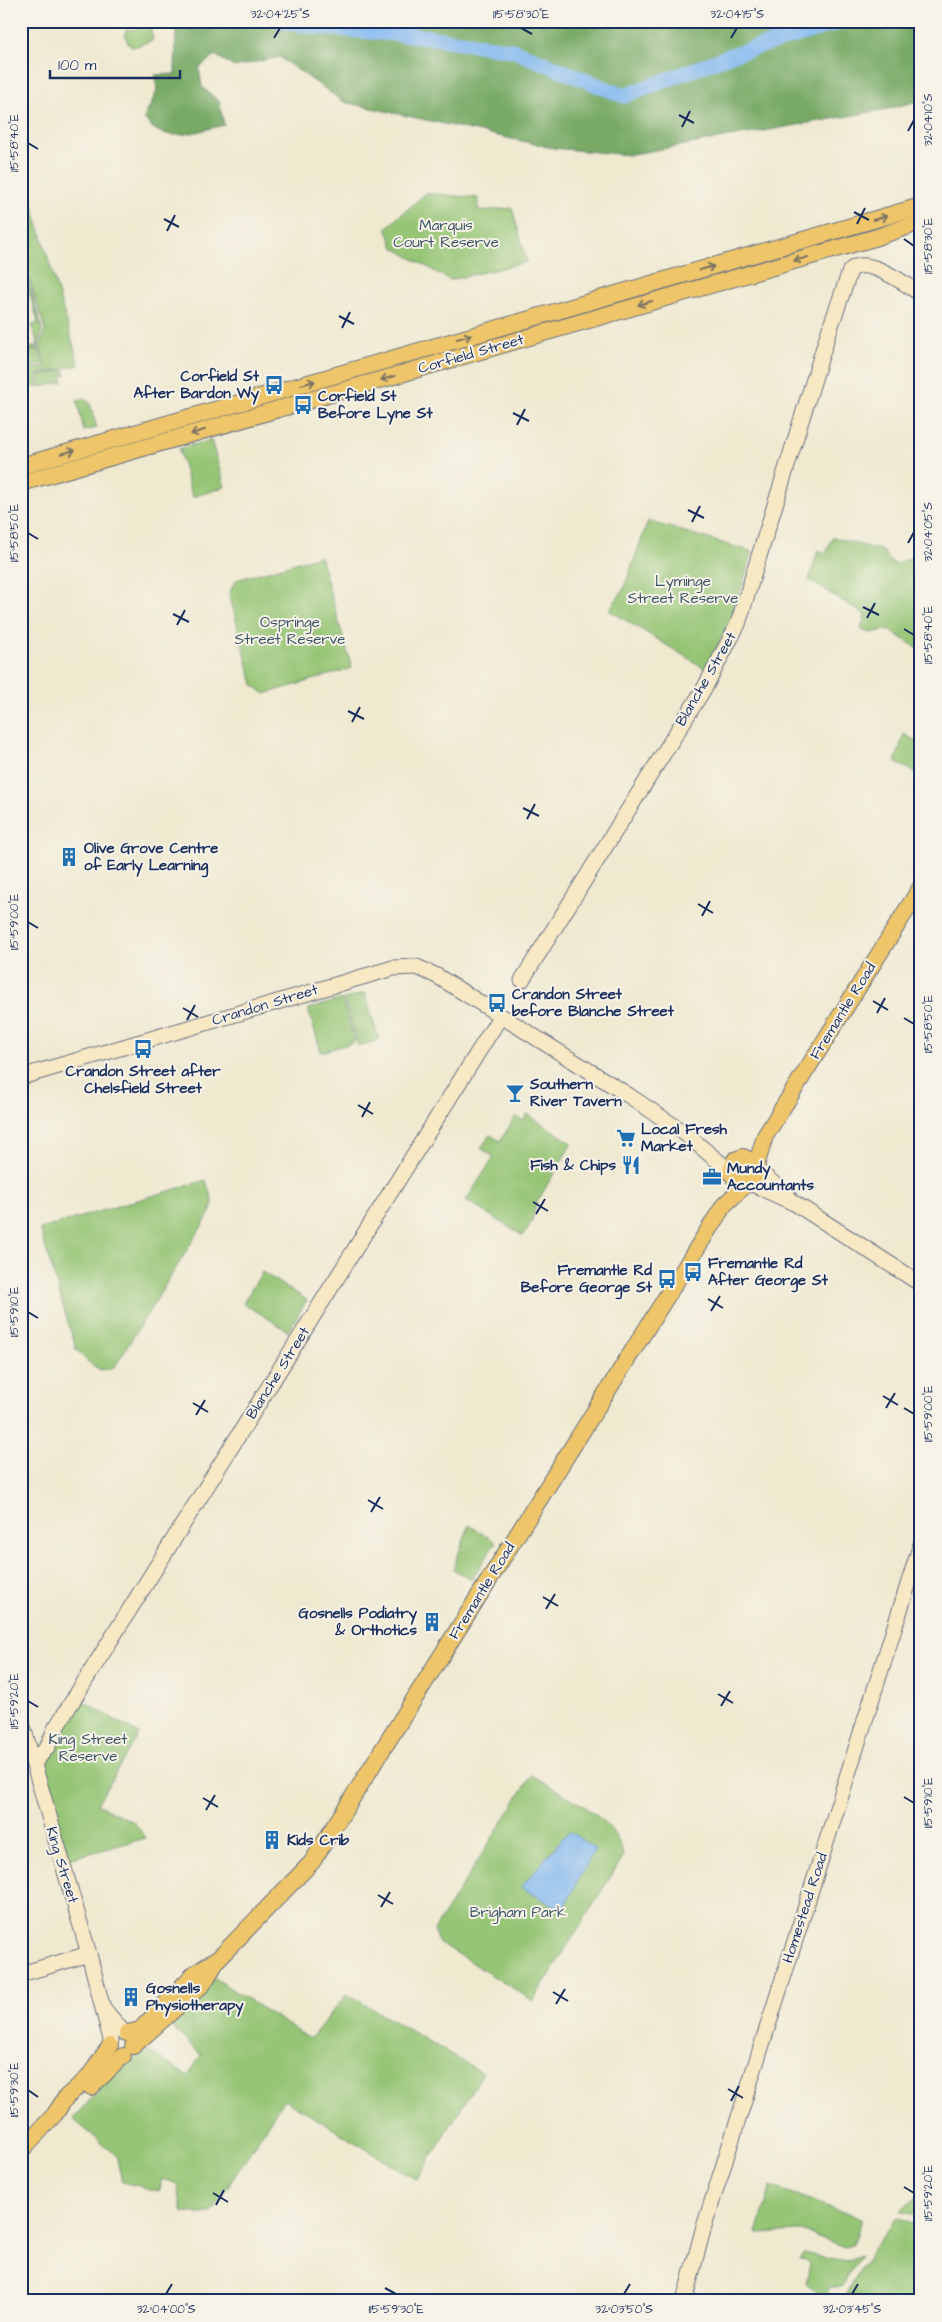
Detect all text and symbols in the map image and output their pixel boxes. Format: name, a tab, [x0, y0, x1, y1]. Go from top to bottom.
text: 32°04'25"S	[250, 6, 310, 23]
text: 115°58'30"E	[493, 6, 549, 23]
text: 32°04'15"S	[710, 6, 764, 23]
scale bar	[50, 48, 180, 80]
text: 100 m	[58, 55, 97, 76]
text: 32°04'10"S	[920, 93, 937, 146]
text: 115°58'40"E	[6, 114, 23, 172]
one-way arrow	[871, 212, 887, 222]
park label: Marquis Court Reserve	[393, 215, 499, 253]
text: 115°58'30"E	[920, 218, 937, 274]
one-way arrow	[793, 254, 809, 264]
one-way arrow	[698, 262, 714, 272]
one-way arrow	[637, 299, 653, 309]
street label: Corfield Street	[416, 329, 526, 379]
one-way arrow	[456, 332, 472, 342]
place label: Corfield St After Bardon Wy	[133, 366, 260, 405]
one-way arrow	[380, 373, 396, 383]
bus stop icon: Corfield St After Bardon Wy	[263, 374, 285, 396]
one-way arrow	[300, 378, 316, 388]
place label: Corfield St Before Lyne St	[318, 386, 433, 425]
bus stop icon: Corfield St Before Lyne St	[292, 394, 314, 416]
one-way arrow	[190, 427, 206, 437]
one-way arrow	[60, 447, 76, 457]
text: 32°04'05"S	[920, 502, 937, 562]
text: 115°58'50"E	[6, 504, 23, 562]
park label: Lyminge Street Reserve	[628, 571, 738, 609]
text: 115°58'40"E	[920, 606, 937, 664]
park label: Ospringe Street Reserve	[235, 612, 345, 650]
street label: Blanche Street	[671, 628, 741, 730]
place label: Olive Grove Centre of Early Learning	[84, 838, 218, 878]
building icon: Olive Grove Centre of Early Learning	[58, 846, 80, 868]
text: 115°59'00"E	[6, 894, 23, 950]
street label: Fremantle Road	[805, 958, 881, 1063]
street label: Crandon Street	[209, 979, 321, 1031]
place label: Crandon Street before Blanche Street	[512, 984, 675, 1022]
bus stop icon: Crandon Street before Blanche Street	[486, 992, 508, 1014]
text: 115°58'50"E	[920, 995, 937, 1053]
bus stop icon: Crandon Street after Chelsfield Street	[132, 1038, 154, 1060]
place label: Crandon Street after Chelsfield Street	[66, 1061, 221, 1099]
place label: Southern River Tavern	[529, 1074, 622, 1112]
bar icon: Southern River Tavern	[504, 1082, 526, 1104]
place label: Local Fresh Market	[641, 1119, 728, 1157]
supermarket icon: Local Fresh Market	[615, 1127, 637, 1149]
restaurant icon: Fish & Chips	[620, 1154, 642, 1176]
place label: Fish & Chips	[530, 1155, 616, 1176]
place label: Mundy Accountants	[727, 1158, 814, 1196]
office icon: Mundy Accountants	[701, 1166, 723, 1188]
place label: Fremantle Rd After George St	[708, 1253, 829, 1293]
place label: Fremantle Rd Before George St	[521, 1260, 653, 1300]
bus stop icon: Fremantle Rd After George St	[682, 1261, 704, 1283]
bus stop icon: Fremantle Rd Before George St	[656, 1268, 678, 1290]
text: 115°59'10"E	[6, 1287, 23, 1337]
street label: Blanche Street	[241, 1323, 315, 1423]
text: 115°59'00"E	[920, 1386, 937, 1442]
street label: Fremantle Road	[444, 1538, 520, 1643]
place label: Gosnells Podiatry & Orthotics	[299, 1603, 418, 1641]
building icon: Gosnells Podiatry & Orthotics	[421, 1611, 443, 1633]
text: 115°59'20"E	[6, 1673, 23, 1729]
park label: King Street Reserve	[49, 1729, 127, 1767]
text: 115°59'10"E	[920, 1778, 937, 1828]
street label: King Street	[39, 1824, 84, 1906]
building icon: Kids Crib	[261, 1829, 283, 1851]
place label: Kids Crib	[287, 1830, 350, 1851]
street label: Homestead Road	[777, 1850, 833, 1966]
park label: Brigham Park	[470, 1902, 566, 1924]
place label: Gosnells Physiotherapy	[146, 1978, 244, 2017]
building icon: Gosnells Physiotherapy	[120, 1986, 142, 2008]
text: 115°59'30"E	[6, 2062, 23, 2118]
text: 115°59'20"E	[920, 2165, 937, 2221]
text: 32°04'00"S	[137, 2301, 196, 2318]
text: 115°59'30"E	[368, 2301, 424, 2318]
text: 32°03'50"S	[595, 2301, 653, 2318]
text: 32°03'45"S	[823, 2301, 882, 2318]

